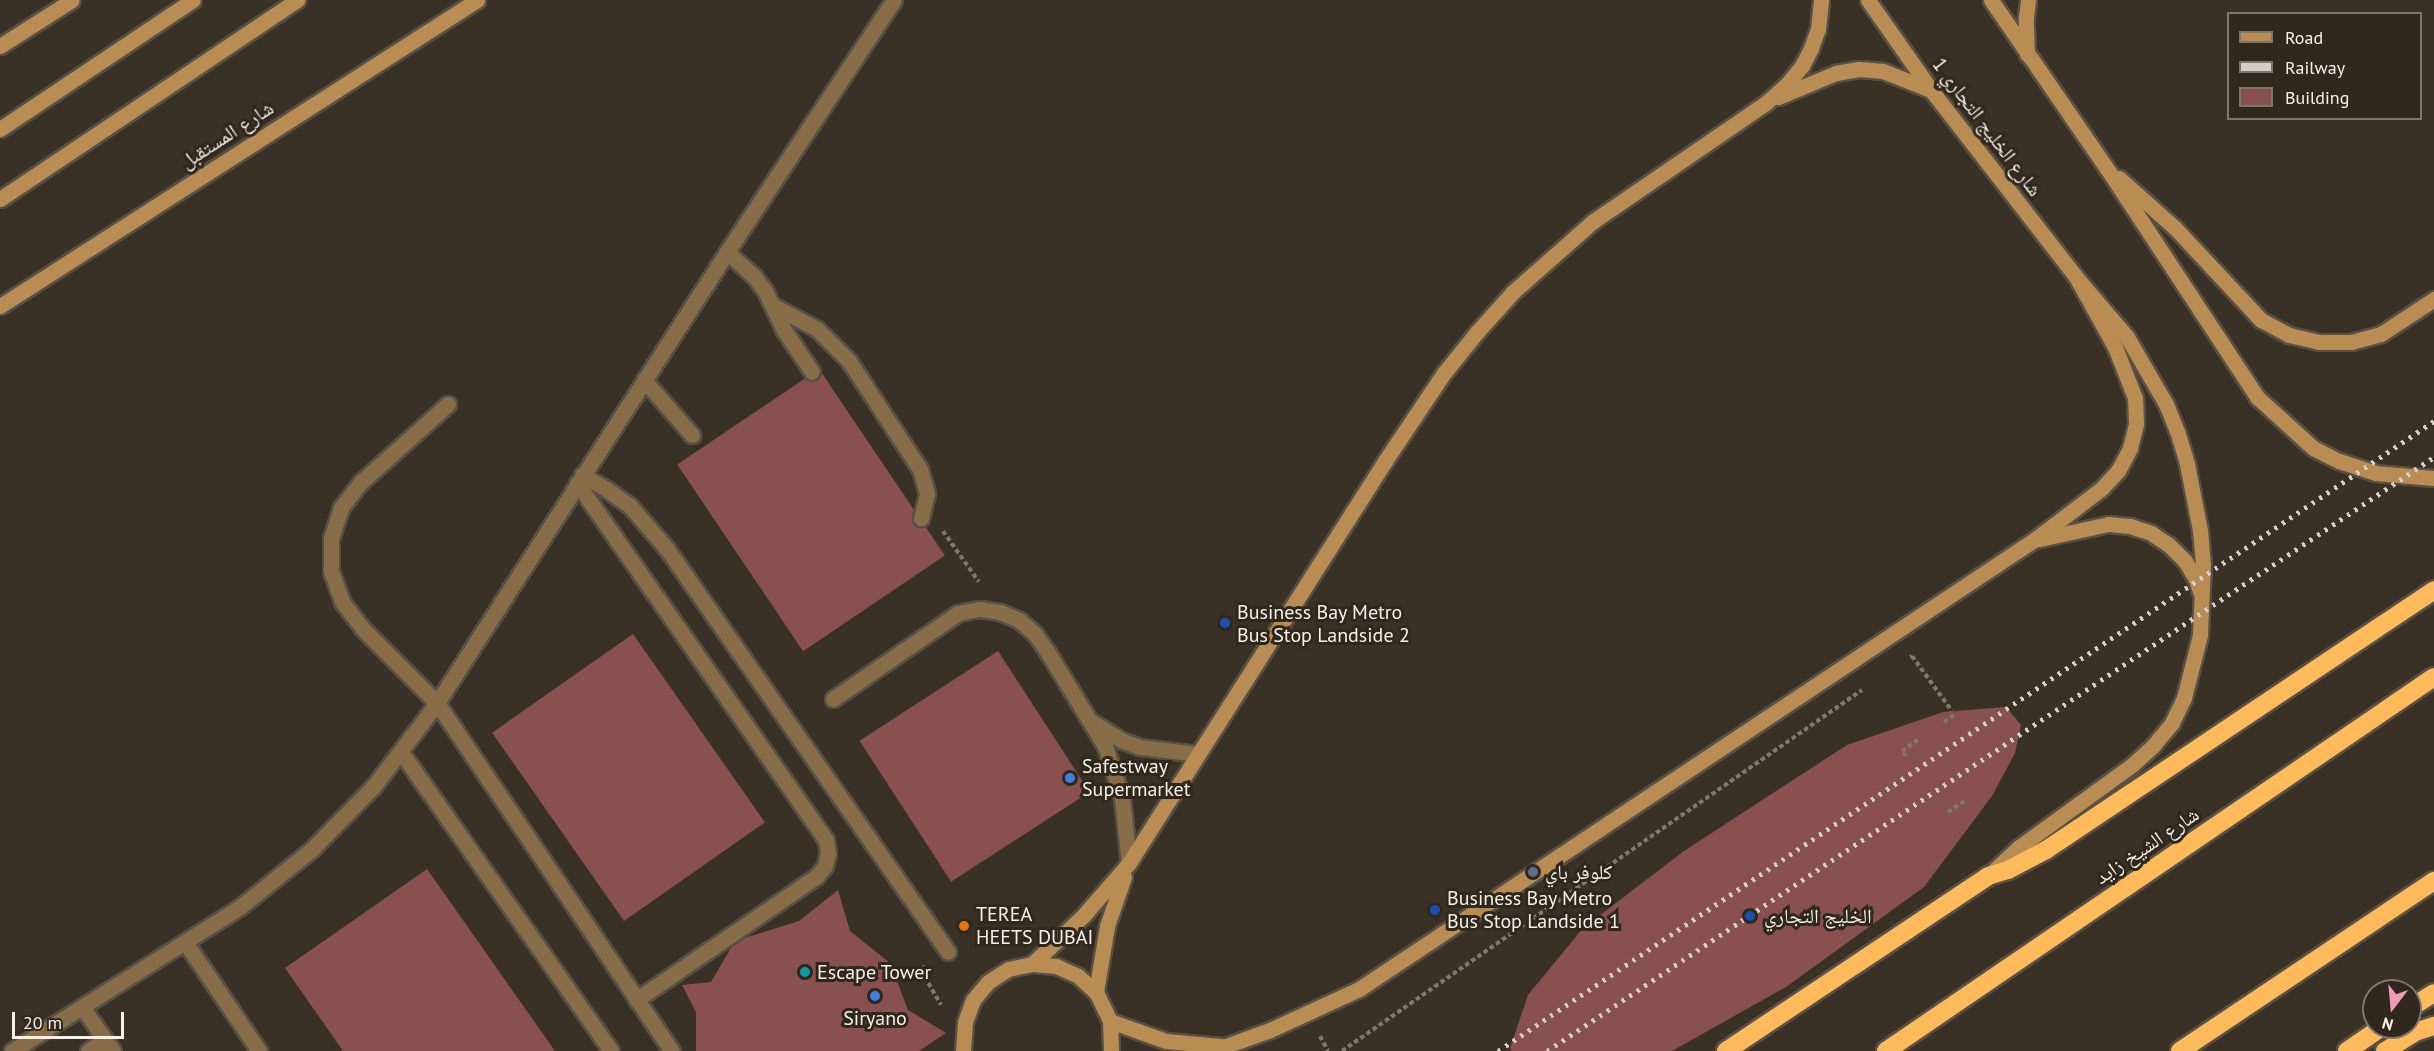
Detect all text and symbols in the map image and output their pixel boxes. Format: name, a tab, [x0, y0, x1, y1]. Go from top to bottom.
legend	[2227, 12, 2422, 120]
text: Road	[2285, 26, 2323, 49]
street label: شارع الخليج التجاري 1	[1927, 53, 2047, 201]
text: Railway	[2285, 56, 2345, 79]
text: Building	[2285, 86, 2349, 109]
street label: شارع المستقبل	[176, 96, 278, 174]
place label: Business Bay Metro Bus Stop Landside 2	[1237, 600, 1410, 647]
marker: Business Bay Metro Bus Stop Landside 2	[1218, 616, 1232, 630]
place label: Safestway Supermarket	[1082, 754, 1190, 801]
marker: Safestway Supermarket	[1063, 771, 1077, 785]
street label: شارع الشيخ زايد	[2090, 802, 2204, 890]
place label: كلوفر باي	[1545, 860, 1612, 884]
marker: كلوفر باي	[1526, 865, 1540, 879]
place label: Business Bay Metro Bus Stop Landside 1	[1447, 886, 1620, 933]
place label: TEREA HEETS DUBAI	[976, 903, 1093, 950]
marker: Business Bay Metro Bus Stop Landside 1	[1428, 903, 1442, 917]
place label: الخليج التجاري	[1764, 904, 1872, 928]
marker: الخليج التجاري	[1741, 907, 1759, 925]
marker: TEREA HEETS DUBAI	[957, 919, 971, 933]
place label: Escape Tower	[817, 960, 932, 984]
marker: Escape Tower	[798, 965, 812, 979]
north arrow	[2362, 979, 2422, 1039]
marker: Siryano	[868, 989, 882, 1003]
scale bar	[15, 1000, 128, 1038]
place label: Siryano	[843, 1006, 907, 1030]
text: 20 m	[23, 1011, 62, 1034]
text: N	[2380, 1013, 2395, 1035]

